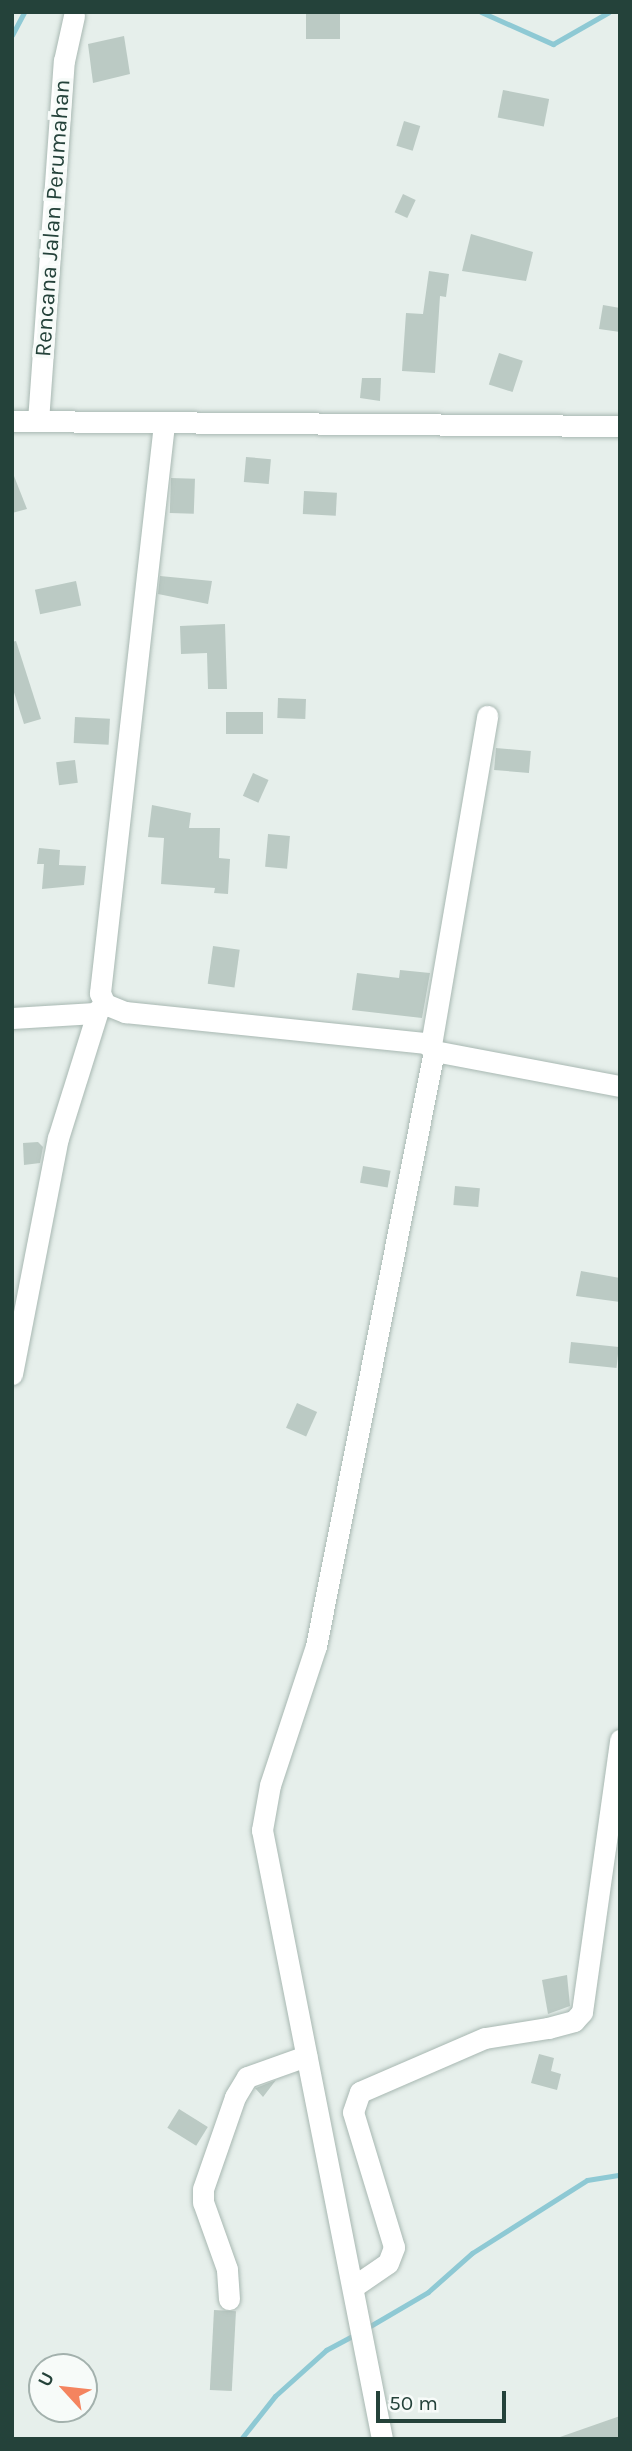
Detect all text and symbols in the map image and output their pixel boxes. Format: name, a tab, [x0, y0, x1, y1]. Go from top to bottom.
street label: Rencana Jalan Perumahan	[30, 78, 76, 358]
north arrow	[28, 2353, 98, 2423]
text: U	[33, 2369, 59, 2390]
scale bar	[380, 2378, 510, 2422]
text: 50 m	[389, 2391, 438, 2415]

